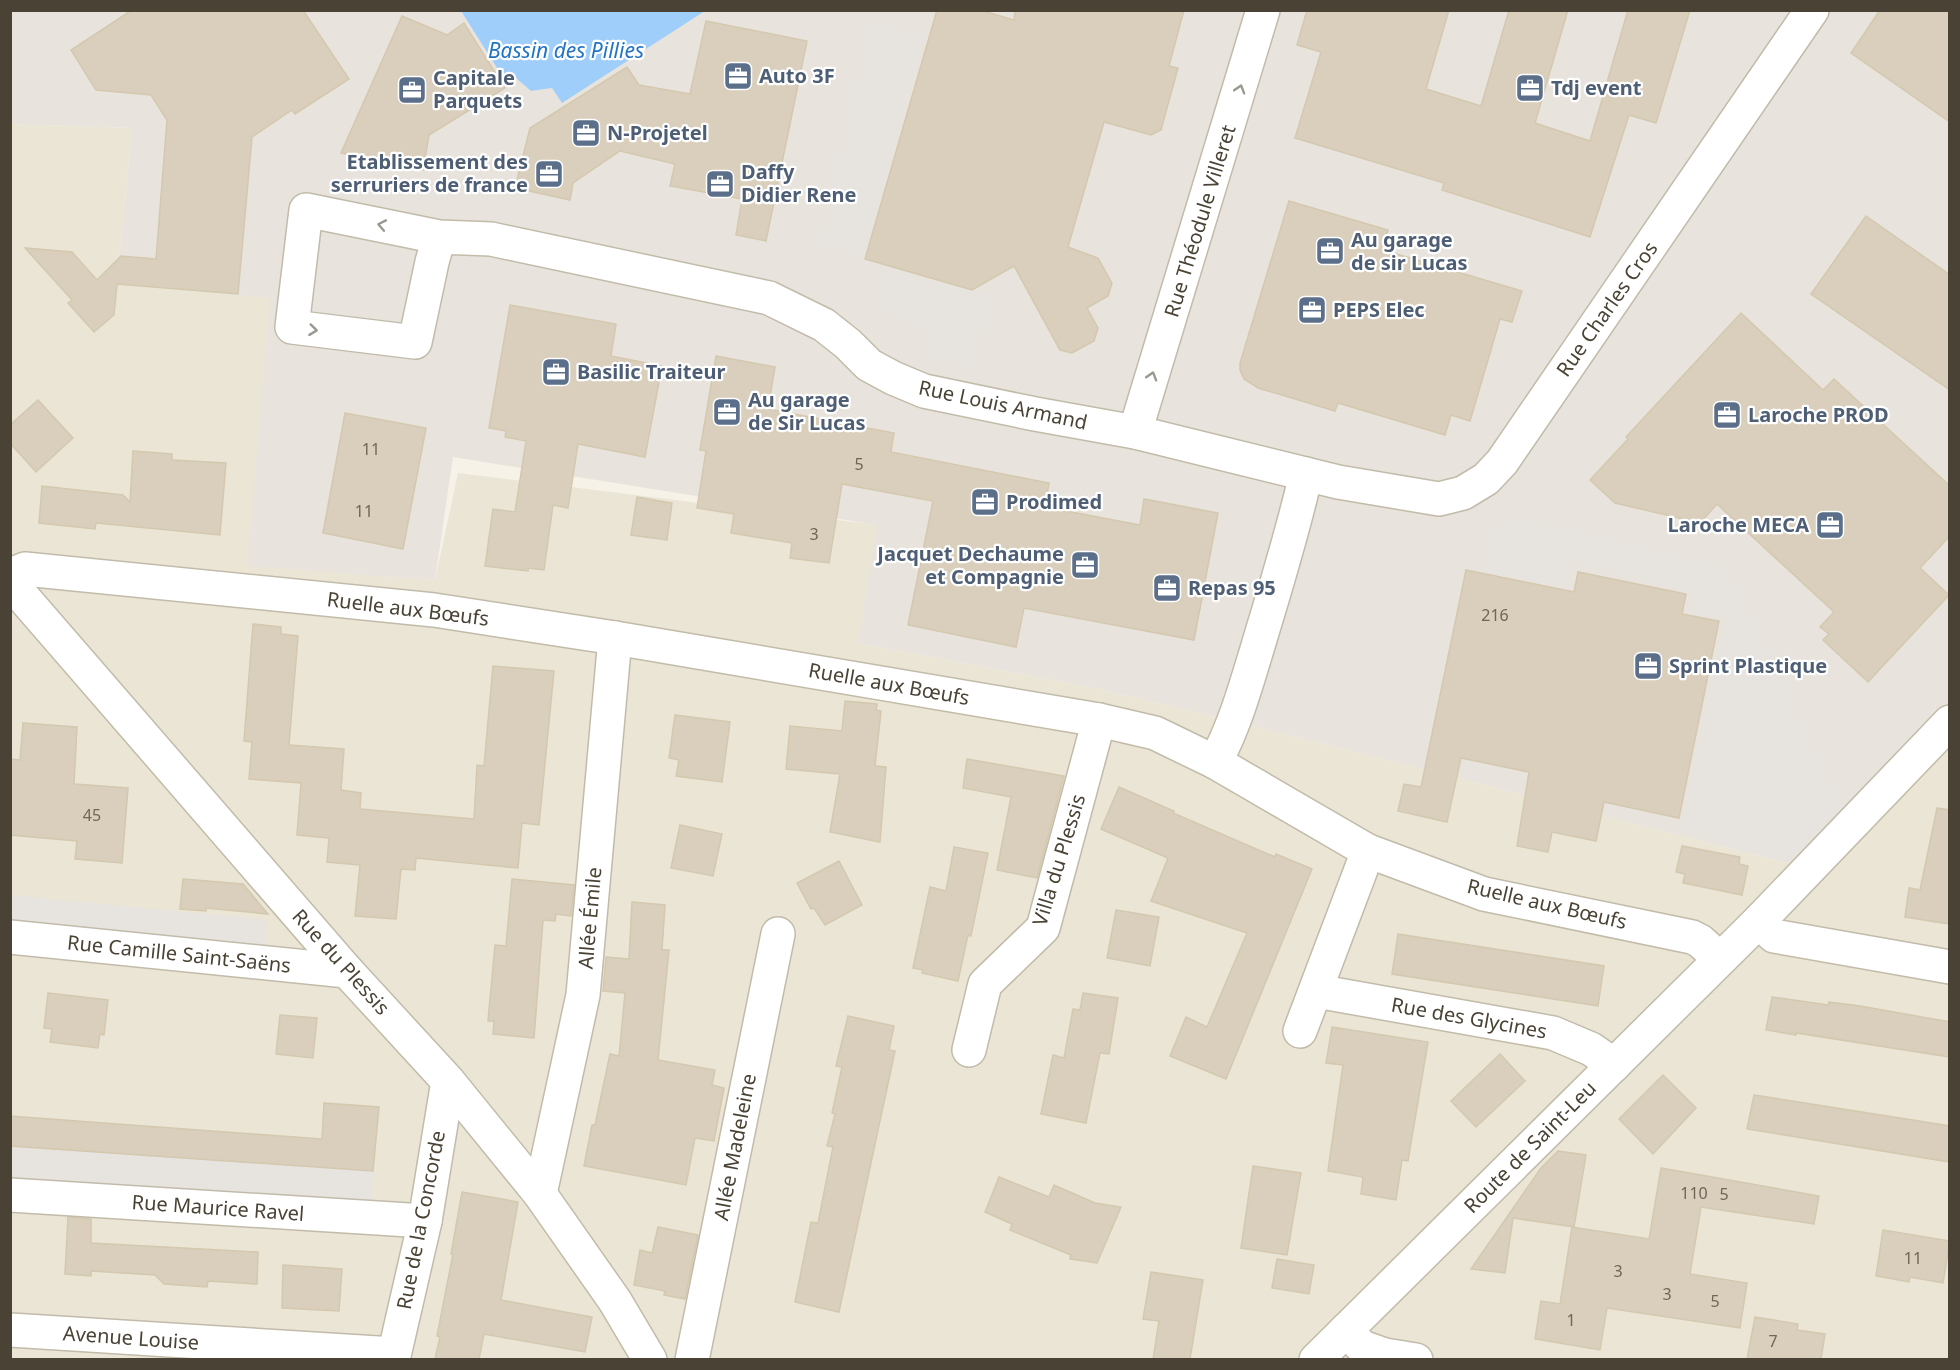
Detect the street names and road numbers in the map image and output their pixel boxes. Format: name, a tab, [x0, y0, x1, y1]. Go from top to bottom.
street label: Rue Théodule Villeret	[1157, 121, 1242, 320]
street label: Rue Charles Cros	[1550, 236, 1663, 382]
street label: Rue Louis Armand	[916, 373, 1090, 436]
street label: Ruelle aux Bœufs	[326, 585, 491, 632]
street label: Ruelle aux Bœufs	[806, 656, 972, 711]
street label: Villa du Plessis	[1026, 791, 1091, 929]
street label: Allée Émile	[572, 866, 607, 970]
street label: Ruelle aux Bœufs	[1465, 872, 1630, 935]
street label: Rue du Plessis	[287, 903, 396, 1020]
street label: Rue Camille Saint-Saëns	[66, 928, 292, 979]
street label: Rue des Glycines	[1389, 991, 1549, 1044]
street label: Allée Madeleine	[707, 1071, 762, 1223]
street label: Route de Saint-Leu	[1458, 1075, 1602, 1219]
street label: Rue de la Concorde	[390, 1128, 451, 1312]
street label: Rue Maurice Ravel	[131, 1188, 305, 1227]
street label: Avenue Louise	[62, 1319, 200, 1356]

